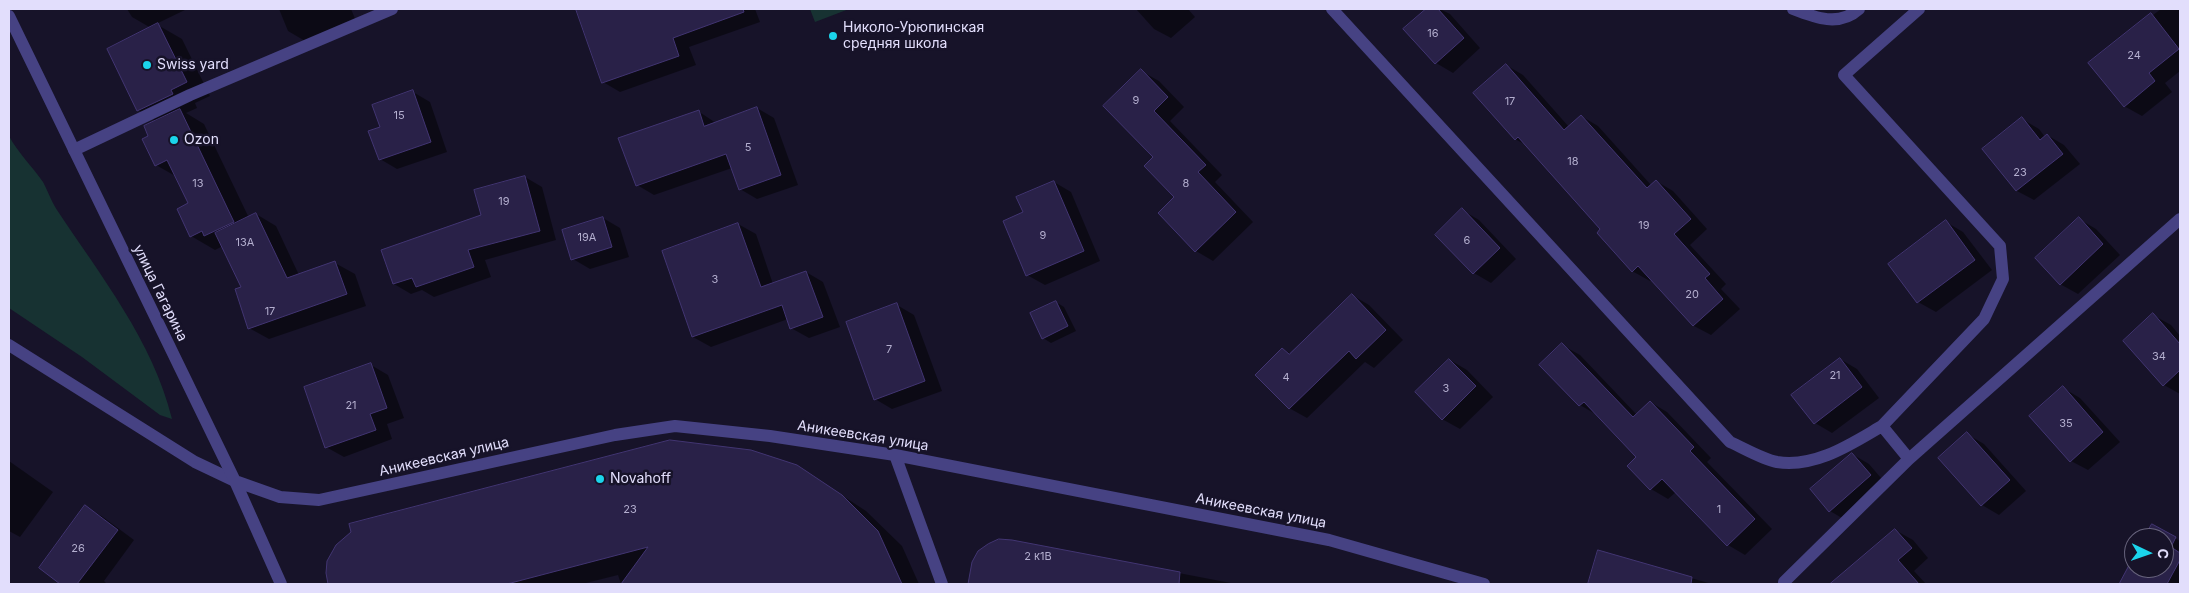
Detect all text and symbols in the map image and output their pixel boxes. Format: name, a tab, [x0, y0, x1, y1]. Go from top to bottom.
place label: Николо-Урюпинская средняя школа	[843, 20, 984, 52]
house number: 16	[1427, 27, 1439, 41]
marker: Николо-Урюпинская средняя школа	[827, 30, 839, 42]
house number: 24	[2127, 49, 2141, 63]
place label: Swiss yard	[157, 57, 229, 73]
marker: Swiss yard	[141, 59, 153, 71]
house number: 9	[1133, 94, 1139, 108]
house number: 17	[1505, 95, 1515, 109]
house number: 15	[393, 109, 405, 123]
place label: Ozon	[184, 132, 219, 148]
marker: Ozon	[168, 134, 180, 146]
house number: 5	[745, 141, 751, 155]
house number: 18	[1567, 155, 1579, 169]
house number: 23	[2013, 166, 2027, 180]
house number: 13	[192, 177, 204, 191]
house number: 8	[1183, 177, 1189, 191]
house number: 19	[498, 195, 510, 209]
house number: 19	[1638, 219, 1650, 233]
house number: 9	[1040, 229, 1046, 243]
house number: 19А	[578, 231, 596, 245]
house number: 6	[1464, 234, 1470, 248]
house number: 13А	[236, 236, 254, 250]
street label: улица Гагарина	[129, 242, 191, 344]
house number: 3	[712, 273, 718, 287]
house number: 20	[1685, 288, 1699, 302]
house number: 17	[265, 305, 275, 319]
house number: 7	[886, 343, 892, 357]
house number: 34	[2152, 350, 2166, 364]
house number: 21	[1829, 369, 1841, 383]
house number: 4	[1282, 371, 1290, 385]
house number: 3	[1443, 382, 1449, 396]
house number: 21	[345, 399, 357, 413]
street label: Аникеевская улица	[796, 417, 930, 455]
house number: 35	[2059, 417, 2073, 431]
street label: Аникеевская улица	[377, 434, 511, 480]
place label: Novahoff	[610, 471, 671, 487]
marker: Novahoff	[594, 473, 606, 485]
street label: Аникеевская улица	[1194, 490, 1328, 532]
house number: 23	[623, 503, 637, 517]
house number: 1	[1717, 503, 1721, 517]
north arrow	[2124, 528, 2174, 578]
house number: 26	[71, 542, 85, 556]
text: С	[2155, 548, 2172, 559]
house number: 2 к1В	[1024, 550, 1052, 564]

